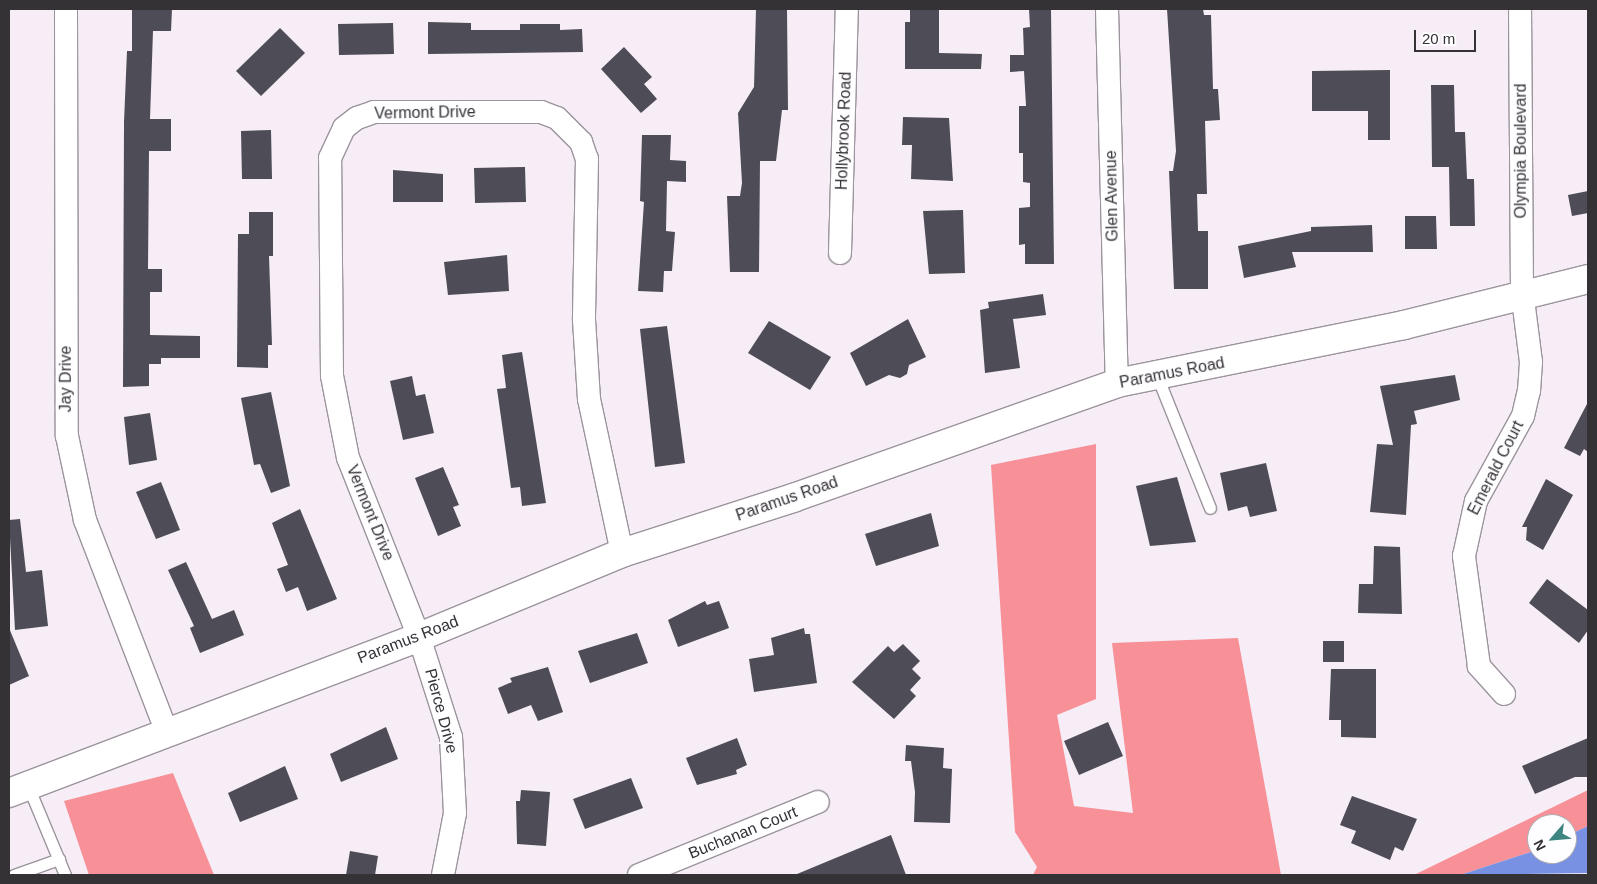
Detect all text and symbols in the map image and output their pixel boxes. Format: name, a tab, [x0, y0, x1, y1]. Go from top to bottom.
scale bar	[1417, 20, 1480, 52]
text: 20 m	[1422, 30, 1455, 47]
street label: Hollybrook Road	[832, 72, 856, 190]
street label: Olympia Boulevard	[1511, 83, 1531, 219]
street label: Vermont Drive	[374, 103, 476, 123]
street label: Glen Avenue	[1102, 150, 1122, 242]
street label: Jay Drive	[56, 346, 76, 412]
street label: Paramus Road	[1118, 353, 1226, 393]
street label: Emerald Court	[1464, 418, 1528, 518]
street label: Vermont Drive	[342, 462, 398, 564]
street label: Paramus Road	[733, 473, 841, 525]
street label: Paramus Road	[355, 612, 461, 668]
street label: Pierce Drive	[420, 666, 462, 756]
street label: Buchanan Court	[686, 802, 800, 864]
north arrow	[1527, 814, 1577, 864]
text: N	[1530, 837, 1549, 853]

